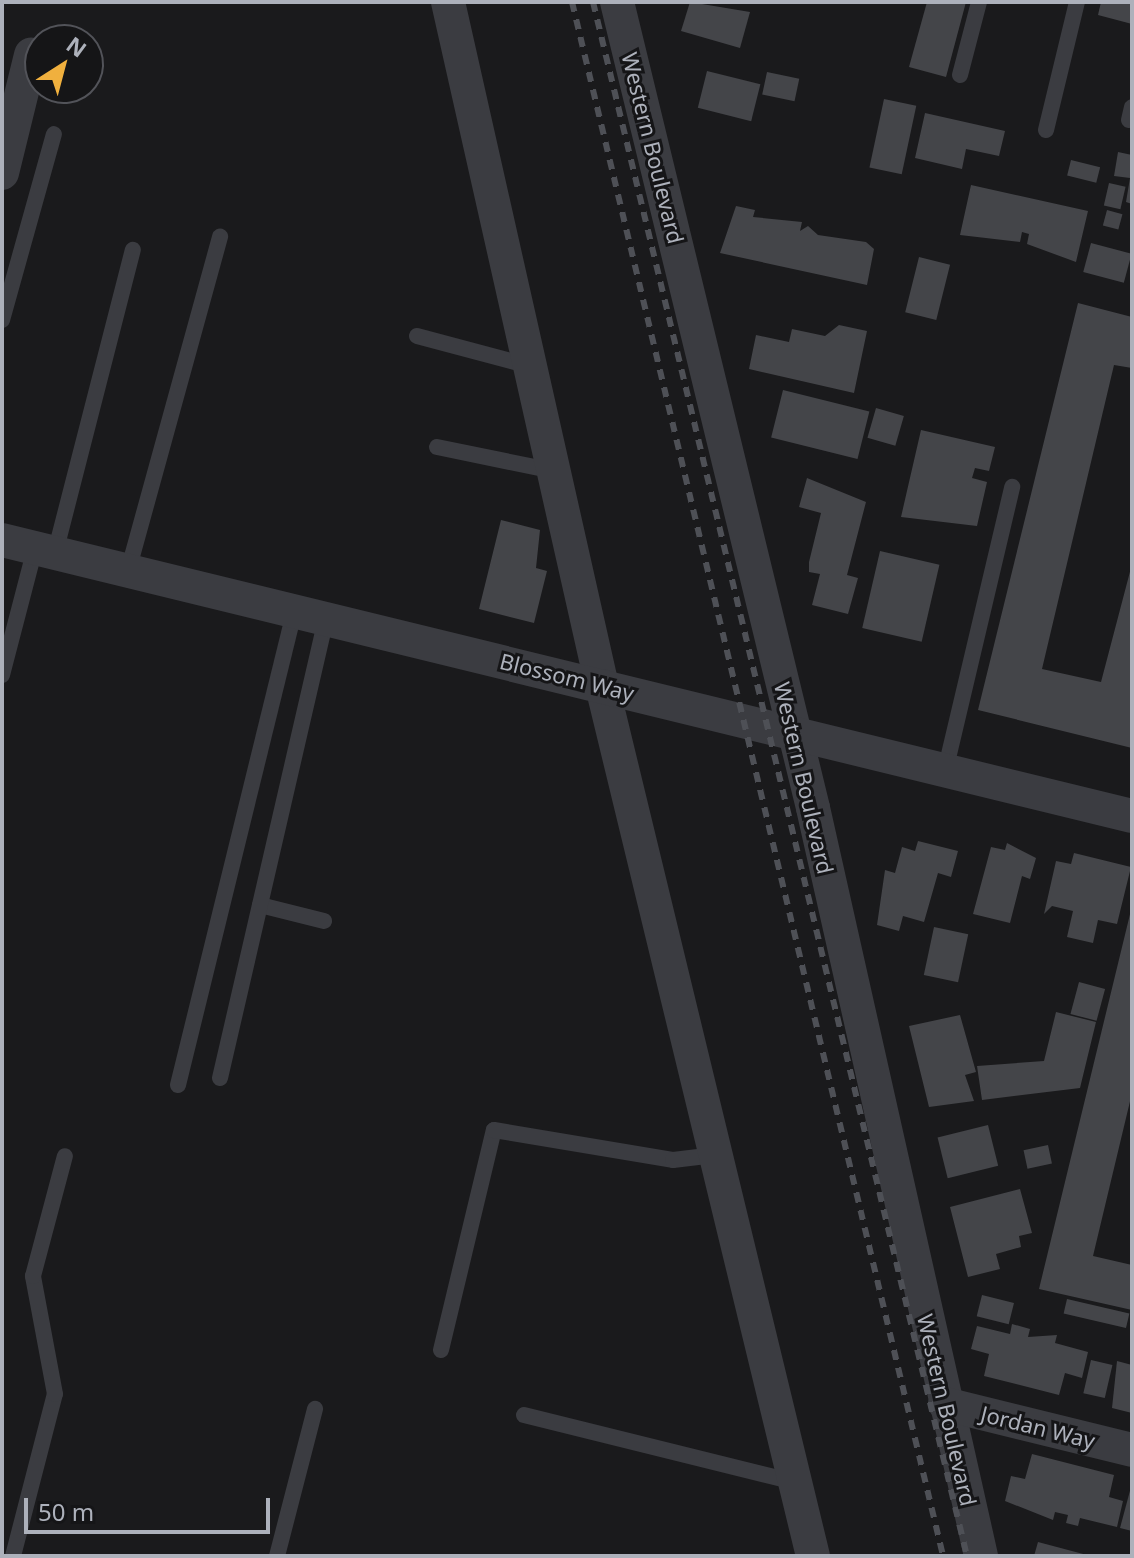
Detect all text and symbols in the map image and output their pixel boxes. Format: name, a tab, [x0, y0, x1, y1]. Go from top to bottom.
north arrow	[24, 24, 104, 104]
text: N	[61, 29, 93, 64]
street label: Western Boulevard	[616, 50, 690, 246]
street label: Blossom Way	[497, 648, 637, 706]
street label: Western Boulevard	[769, 679, 839, 877]
street label: Western Boulevard	[912, 1311, 982, 1509]
street label: Jordan Way	[978, 1400, 1098, 1454]
scale bar	[28, 1482, 274, 1532]
text: 50 m	[38, 1495, 94, 1528]

